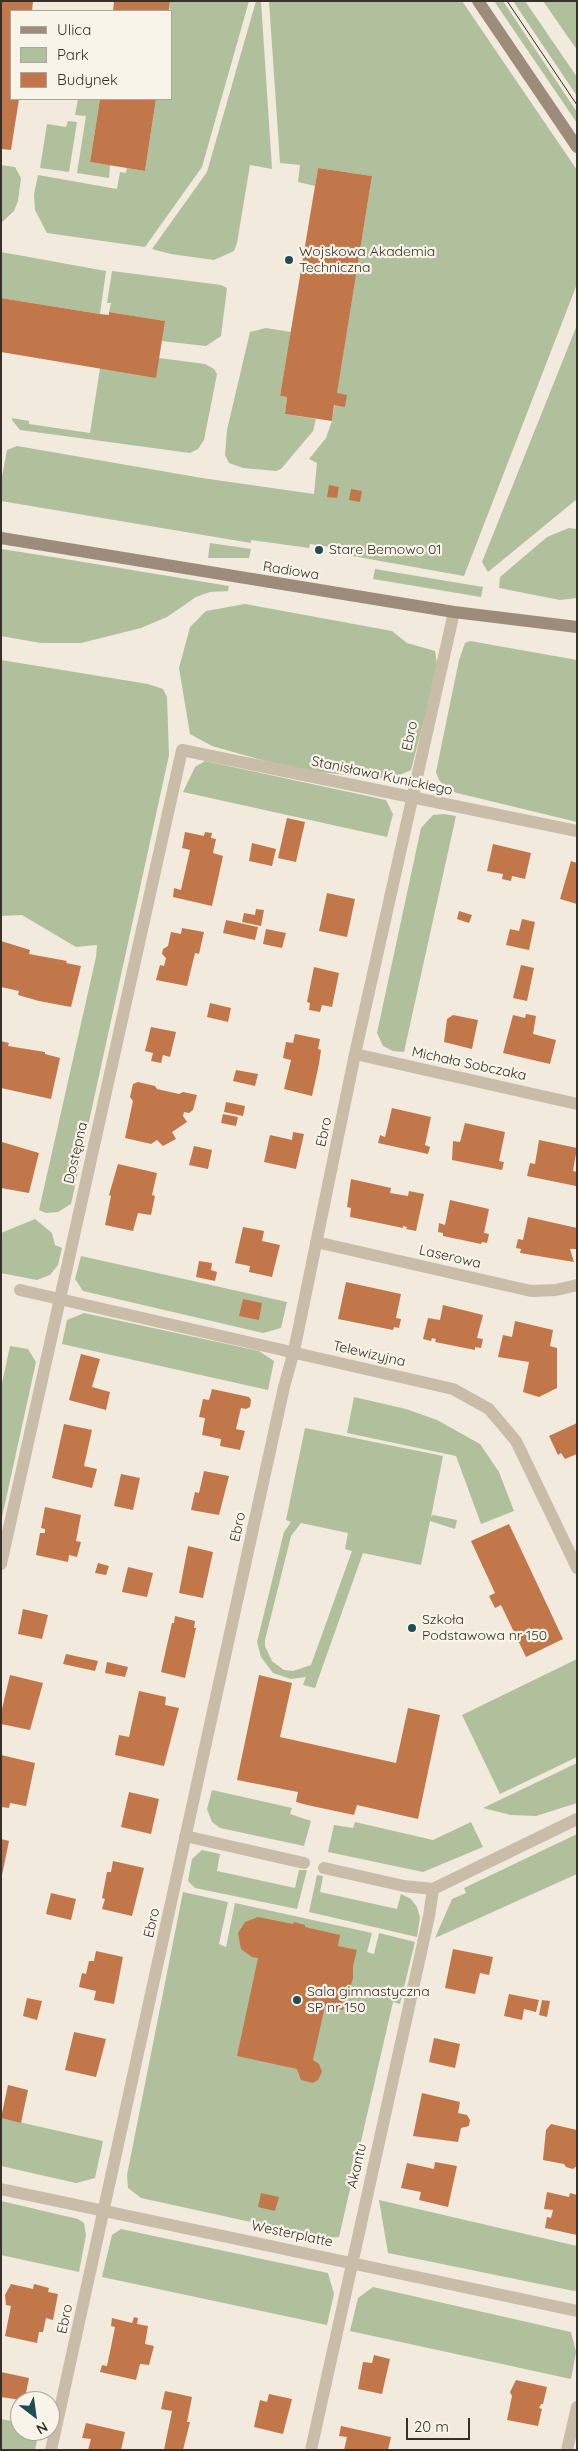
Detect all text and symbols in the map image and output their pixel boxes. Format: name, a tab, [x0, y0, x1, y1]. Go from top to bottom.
legend	[10, 10, 172, 100]
text: Ulica	[57, 20, 91, 39]
text: Park	[57, 45, 89, 64]
text: Budynek	[57, 70, 118, 89]
place label: Wojskowa Akademia Techniczna	[299, 244, 435, 276]
marker: Wojskowa Akademia Techniczna	[283, 254, 295, 266]
place label: Stare Bemowo 01	[329, 542, 441, 558]
marker: Stare Bemowo 01	[313, 544, 325, 556]
street label: Radiowa	[262, 558, 320, 584]
street label: Ebro	[399, 720, 421, 752]
street label: Stanisława Kunickiego	[310, 753, 454, 799]
street label: Michała Sobczaka	[410, 1044, 528, 1084]
street label: Ebro	[313, 1116, 335, 1148]
street label: Dostępna	[61, 1120, 91, 1186]
street label: Laserowa	[417, 1242, 483, 1272]
street label: Telewizyjna	[331, 1337, 407, 1371]
street label: Ebro	[227, 1511, 249, 1543]
place label: Szkoła Podstawowa nr 150	[422, 1612, 547, 1644]
marker: Szkoła Podstawowa nr 150	[406, 1622, 418, 1634]
street label: Ebro	[140, 1907, 164, 1939]
place label: Sala gimnastyczna SP nr 150	[307, 1984, 430, 2016]
marker: Sala gimnastyczna SP nr 150	[291, 1994, 303, 2006]
street label: Akantu	[344, 2142, 370, 2190]
street label: Westerplatte	[250, 2217, 334, 2251]
street label: Ebro	[54, 2303, 76, 2335]
north arrow	[10, 2391, 60, 2441]
scale bar	[408, 2408, 472, 2440]
text: 20 m	[414, 2417, 449, 2436]
text: N	[33, 2418, 51, 2438]

